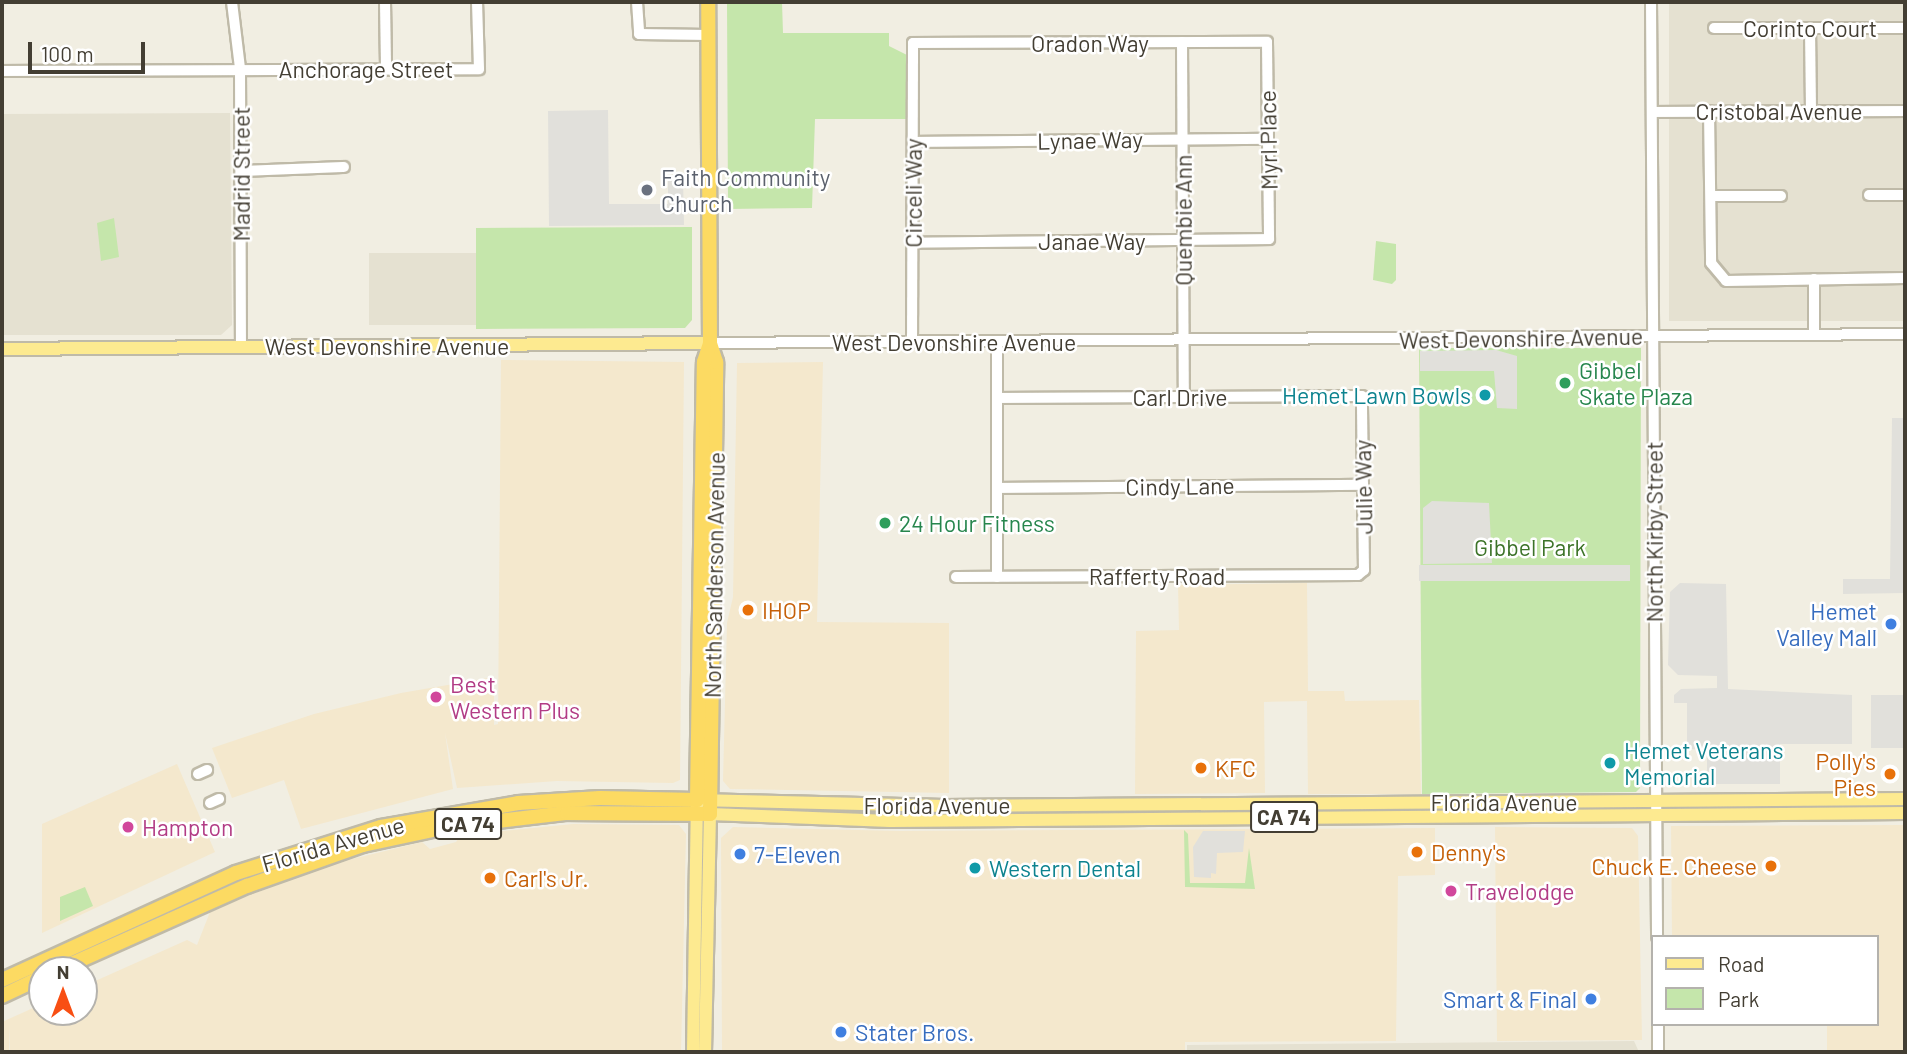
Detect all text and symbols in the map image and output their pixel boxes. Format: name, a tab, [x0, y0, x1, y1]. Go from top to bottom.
street label: Corinto Court	[1743, 14, 1877, 42]
scale bar	[32, 28, 149, 72]
street label: Oradon Way	[1031, 29, 1149, 57]
text: 100 m	[41, 41, 94, 66]
street label: Anchorage Street	[279, 55, 453, 83]
street label: Myrl Place	[1253, 90, 1283, 190]
street label: Cristobal Avenue	[1695, 97, 1863, 125]
street label: Madrid Street	[227, 107, 255, 241]
street label: Lynae Way	[1037, 125, 1143, 155]
street label: Circeli Way	[899, 138, 927, 248]
street label: Quembie Ann	[1169, 155, 1197, 285]
place label: Faith Community Church	[661, 163, 830, 217]
marker: Faith Community Church	[639, 182, 655, 198]
street label: Janae Way	[1038, 227, 1146, 255]
street label: West Devonshire Avenue	[1399, 322, 1643, 354]
street label: West Devonshire Avenue	[832, 328, 1076, 356]
street label: West Devonshire Avenue	[265, 332, 509, 360]
place label: Gibbel Skate Plaza	[1579, 356, 1693, 410]
marker: Gibbel Skate Plaza	[1557, 375, 1573, 391]
place label: Hemet Lawn Bowls	[1282, 381, 1471, 409]
street label: Carl Drive	[1132, 383, 1228, 411]
marker: Hemet Lawn Bowls	[1477, 387, 1493, 403]
street label: Julie Way	[1348, 439, 1378, 535]
street label: North Kirby Street	[1640, 442, 1668, 622]
street label: North Sanderson Avenue	[698, 452, 730, 698]
street label: Cindy Lane	[1125, 471, 1235, 501]
place label: 24 Hour Fitness	[899, 509, 1055, 537]
marker: 24 Hour Fitness	[877, 515, 893, 531]
park label: Gibbel Park	[1474, 533, 1586, 561]
street label: Rafferty Road	[1089, 562, 1225, 590]
place label: IHOP	[762, 596, 811, 624]
place label: Hemet Valley Mall	[1776, 597, 1877, 651]
marker: IHOP	[740, 602, 756, 618]
marker: Hemet Valley Mall	[1883, 616, 1899, 632]
place label: Best Western Plus	[450, 670, 580, 724]
marker: Best Western Plus	[428, 689, 444, 705]
place label: Hemet Veterans Memorial	[1624, 736, 1784, 790]
place label: Polly's Pies	[1816, 747, 1876, 801]
place label: KFC	[1215, 754, 1256, 782]
marker: Hemet Veterans Memorial	[1602, 755, 1618, 771]
marker: KFC	[1193, 760, 1209, 776]
marker: Polly's Pies	[1882, 766, 1898, 782]
street label: Florida Avenue	[1430, 788, 1578, 816]
street label: Florida Avenue	[863, 791, 1011, 819]
road number: CA 74	[1249, 800, 1319, 834]
road number: CA 74	[433, 806, 503, 842]
street label: Florida Avenue	[258, 810, 408, 878]
place label: Hampton	[142, 813, 233, 841]
marker: Hampton	[120, 819, 136, 835]
place label: Denny's	[1431, 838, 1506, 866]
place label: 7-Eleven	[754, 840, 840, 868]
marker: Denny's	[1409, 844, 1425, 860]
marker: 7-Eleven	[732, 846, 748, 862]
place label: Chuck E. Cheese	[1591, 852, 1757, 880]
place label: Western Dental	[989, 854, 1141, 882]
marker: Chuck E. Cheese	[1763, 858, 1779, 874]
marker: Western Dental	[967, 860, 983, 876]
place label: Carl's Jr.	[504, 864, 589, 892]
marker: Carl's Jr.	[482, 870, 498, 886]
place label: Travelodge	[1465, 877, 1575, 905]
marker: Travelodge	[1443, 883, 1459, 899]
legend	[1652, 935, 1879, 1026]
text: Road	[1718, 951, 1764, 976]
north arrow	[28, 956, 98, 1026]
text: N	[57, 960, 69, 983]
place label: Smart & Final	[1443, 985, 1577, 1013]
text: Park	[1718, 986, 1759, 1011]
marker: Smart & Final	[1583, 991, 1599, 1007]
place label: Stater Bros.	[855, 1018, 974, 1046]
marker: Stater Bros.	[833, 1024, 849, 1040]

